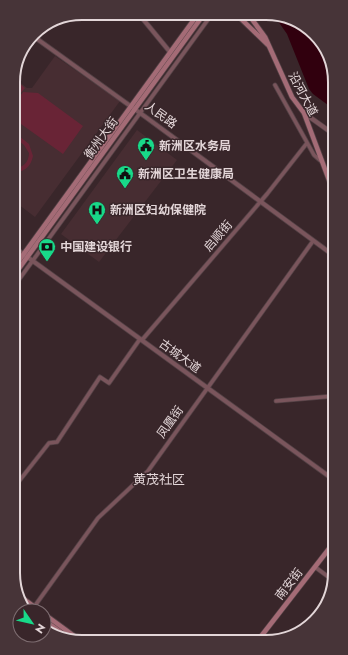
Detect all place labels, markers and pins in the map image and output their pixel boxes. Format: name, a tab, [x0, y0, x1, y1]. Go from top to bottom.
public building icon: 新洲区水务局	[136, 136, 156, 161]
place label: 新洲区水务局	[159, 137, 231, 155]
public building icon: 新洲区卫生健康局	[115, 164, 135, 189]
place label: 新洲区卫生健康局	[138, 165, 234, 183]
hospital icon: 新洲区妇幼保健院	[87, 200, 107, 225]
place label: 新洲区妇幼保健院	[110, 201, 206, 219]
bank icon: 中国建设银行	[37, 237, 57, 262]
place label: 中国建设银行	[60, 238, 132, 256]

